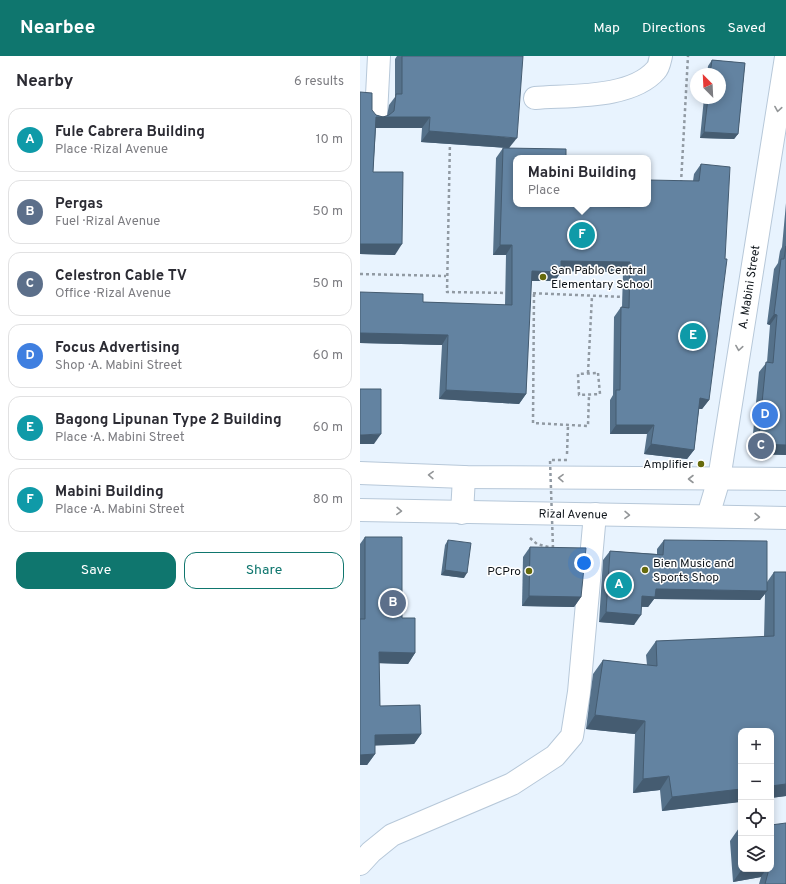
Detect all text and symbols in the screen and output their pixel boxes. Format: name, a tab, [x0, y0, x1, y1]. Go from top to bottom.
text: Nearbee	[20, 16, 95, 40]
text: Map	[594, 20, 620, 37]
text: Directions	[642, 20, 706, 37]
text: Saved	[728, 20, 766, 37]
north arrow	[690, 68, 726, 104]
text: Nearby	[16, 71, 73, 93]
text: 6 results	[294, 74, 344, 90]
one-way arrow	[774, 106, 783, 112]
text: Fule Cabrera Building	[55, 123, 205, 142]
text: A	[25, 132, 35, 148]
text: 10 m	[316, 132, 343, 148]
text: Place · Rizal Avenue	[55, 142, 168, 158]
popup	[513, 155, 651, 207]
text: Mabini Building	[528, 164, 636, 183]
text: Place	[528, 183, 560, 199]
text: Pergas	[55, 195, 103, 214]
text: B	[26, 204, 34, 220]
text: 50 m	[313, 204, 343, 220]
text: Fuel · Rizal Avenue	[55, 214, 160, 230]
pin: F	[569, 220, 595, 250]
street label: A. Mabini Street	[735, 244, 765, 330]
place label: San Pablo Central Elementary School	[551, 263, 653, 293]
text: Celestron Cable TV	[55, 267, 187, 286]
marker: San Pablo Central Elementary School	[538, 272, 548, 282]
text: C	[26, 276, 34, 292]
text: 50 m	[313, 276, 343, 292]
text: Office · Rizal Avenue	[55, 286, 171, 302]
pin: E	[680, 321, 706, 351]
text: Focus Advertising	[55, 339, 180, 358]
one-way arrow	[736, 345, 744, 351]
text: D	[25, 348, 35, 364]
text: 60 m	[313, 348, 343, 364]
text: Shop · A. Mabini Street	[55, 358, 182, 374]
pin: D	[752, 400, 778, 430]
text: Bagong Lipunan Type 2 Building	[55, 411, 282, 430]
text: E	[26, 420, 34, 436]
text: 60 m	[313, 420, 343, 436]
text: Place · A. Mabini Street	[55, 430, 185, 446]
pin: C	[748, 431, 774, 461]
place label: Amplifier	[643, 457, 693, 473]
marker: Amplifier	[696, 459, 706, 469]
one-way arrow	[428, 471, 434, 480]
one-way arrow	[558, 474, 564, 482]
one-way arrow	[688, 475, 694, 483]
text: Mabini Building	[55, 483, 164, 502]
text: F	[26, 492, 34, 508]
text: 80 m	[313, 492, 343, 508]
text: Place · A. Mabini Street	[55, 502, 185, 518]
street label: Rizal Avenue	[538, 506, 608, 524]
one-way arrow	[396, 507, 402, 515]
one-way arrow	[624, 511, 630, 519]
one-way arrow	[754, 513, 760, 522]
button: Save	[16, 552, 176, 589]
button: Share	[184, 552, 344, 589]
your location	[574, 553, 594, 573]
place label: Bien Music and Sports Shop	[653, 556, 734, 586]
place label: PCPro	[487, 564, 521, 580]
marker: Bien Music and Sports Shop	[640, 565, 650, 575]
marker: PCPro	[524, 566, 534, 576]
pin: A	[606, 570, 632, 600]
pin: B	[380, 588, 406, 618]
map controls	[738, 728, 774, 872]
button: +	[738, 728, 774, 764]
button: −	[738, 764, 774, 800]
button: locate	[738, 800, 774, 836]
button: layers	[738, 836, 774, 872]

